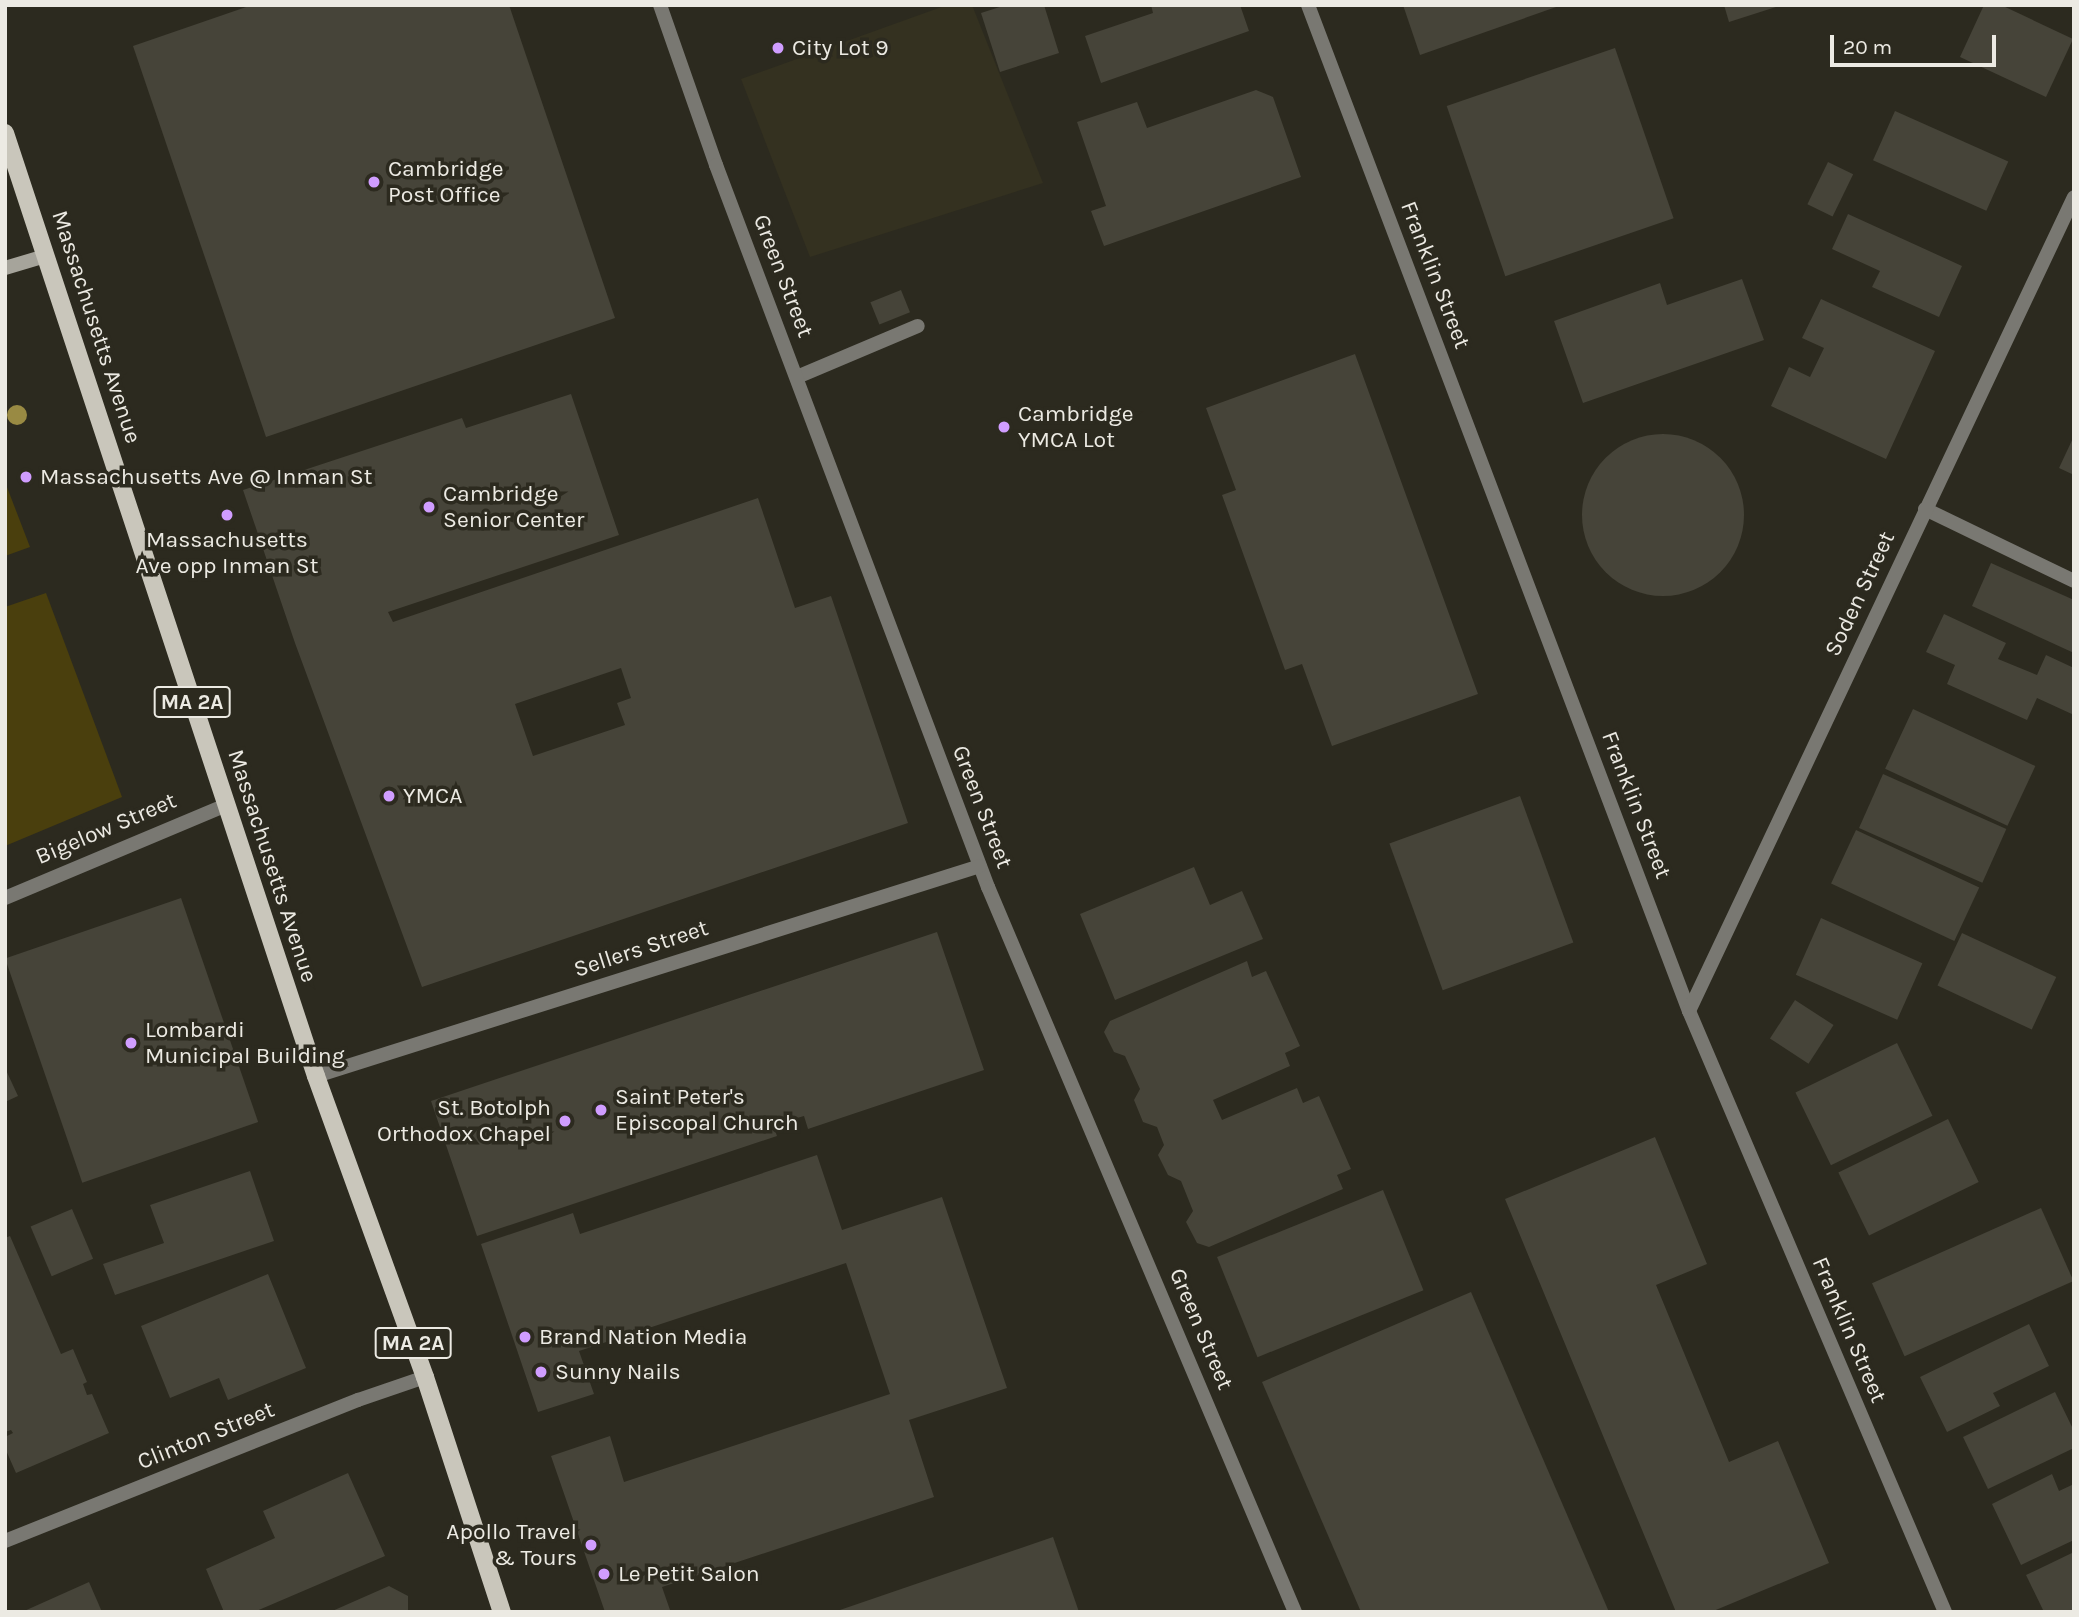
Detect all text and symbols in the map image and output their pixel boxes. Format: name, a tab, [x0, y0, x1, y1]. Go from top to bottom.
scale bar	[1834, 21, 2000, 65]
place label: City Lot 9	[792, 34, 889, 62]
text: 20 m	[1843, 35, 1892, 59]
marker: City Lot 9	[770, 40, 786, 56]
place label: Cambridge Post Office	[388, 155, 503, 209]
marker: Cambridge Post Office	[366, 174, 382, 190]
street label: Franklin Street	[1394, 197, 1476, 353]
street label: Massachusetts Avenue	[45, 207, 147, 447]
street label: Green Street	[747, 211, 819, 341]
place label: Cambridge YMCA Lot	[1018, 400, 1133, 454]
marker: Cambridge YMCA Lot	[996, 419, 1012, 435]
place label: Massachusetts Ave @ Inman St	[40, 463, 372, 491]
marker: Massachusetts Ave @ Inman St	[18, 469, 34, 485]
place label: Cambridge Senior Center	[443, 480, 584, 534]
marker: Cambridge Senior Center	[421, 499, 437, 515]
marker: Massachusetts Ave opp Inman St	[219, 507, 235, 523]
place label: Massachusetts Ave opp Inman St	[136, 526, 318, 580]
street label: Soden Street	[1819, 527, 1901, 661]
road number: MA 2A	[154, 684, 230, 720]
street label: Franklin Street	[1595, 727, 1677, 883]
street label: Green Street	[946, 742, 1018, 872]
street label: Massachusetts Avenue	[221, 746, 323, 986]
place label: YMCA	[403, 782, 462, 810]
street label: Bigelow Street	[31, 787, 181, 871]
marker: YMCA	[381, 788, 397, 804]
street label: Sellers Street	[570, 914, 712, 984]
place label: Lombardi Municipal Building	[145, 1016, 345, 1070]
marker: Lombardi Municipal Building	[123, 1035, 139, 1051]
place label: Saint Peter's Episcopal Church	[615, 1083, 799, 1137]
place label: St. Botolph Orthodox Chapel	[377, 1094, 551, 1148]
marker: Saint Peter's Episcopal Church	[593, 1102, 609, 1118]
marker: St. Botolph Orthodox Chapel	[557, 1113, 573, 1129]
street label: Franklin Street	[1806, 1253, 1892, 1407]
street label: Green Street	[1163, 1264, 1239, 1394]
place label: Brand Nation Media	[539, 1323, 747, 1351]
road number: MA 2A	[374, 1326, 452, 1360]
marker: Brand Nation Media	[517, 1329, 533, 1345]
place label: Sunny Nails	[555, 1358, 681, 1386]
marker: Sunny Nails	[533, 1364, 549, 1380]
street label: Clinton Street	[134, 1396, 278, 1476]
place label: Apollo Travel & Tours	[446, 1518, 577, 1572]
marker: Apollo Travel & Tours	[583, 1537, 599, 1553]
place label: Le Petit Salon	[618, 1560, 760, 1588]
marker: Le Petit Salon	[596, 1566, 612, 1582]

